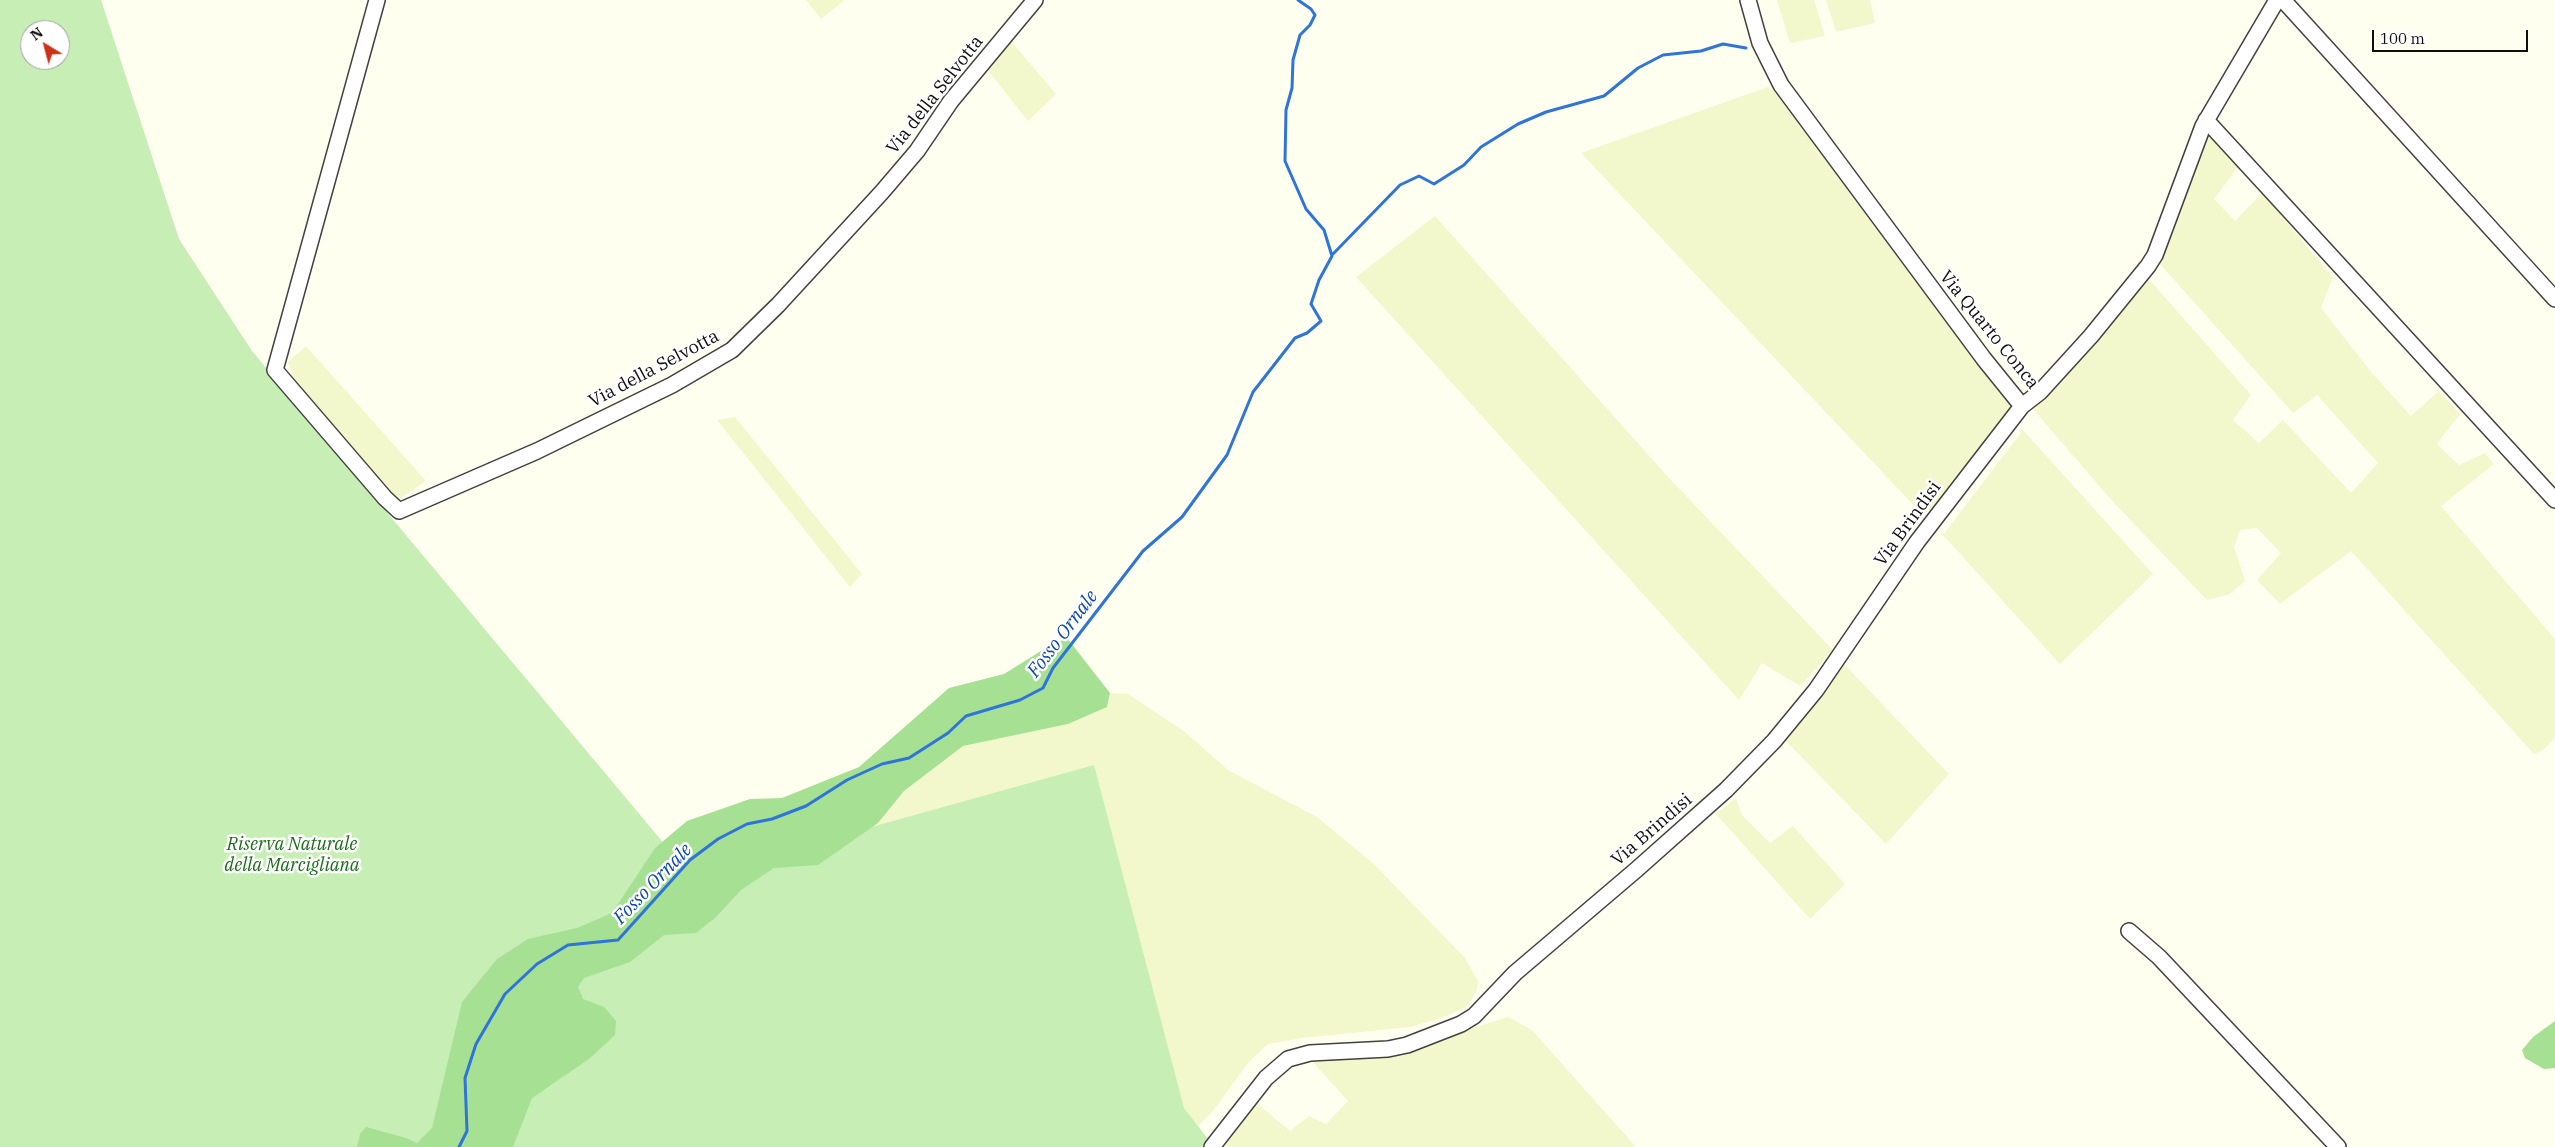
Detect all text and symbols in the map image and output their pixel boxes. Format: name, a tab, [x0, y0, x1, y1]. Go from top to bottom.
north arrow	[20, 20, 70, 70]
scale bar	[2375, 20, 2531, 52]
text: N	[27, 23, 46, 44]
text: 100 m	[2380, 29, 2425, 48]
street label: Via della Selvotta	[882, 32, 988, 158]
street label: Via Quarto Conca	[1935, 266, 2043, 394]
street label: Via della Selvotta	[585, 326, 723, 412]
street label: Via Brindisi	[1870, 477, 1946, 571]
water label: Fosso Ornale	[1023, 586, 1103, 682]
street label: Via Brindisi	[1607, 789, 1697, 871]
park label: Riserva Naturale della Marcigliana	[224, 834, 360, 876]
water label: Fosso Ornale	[609, 839, 697, 929]

